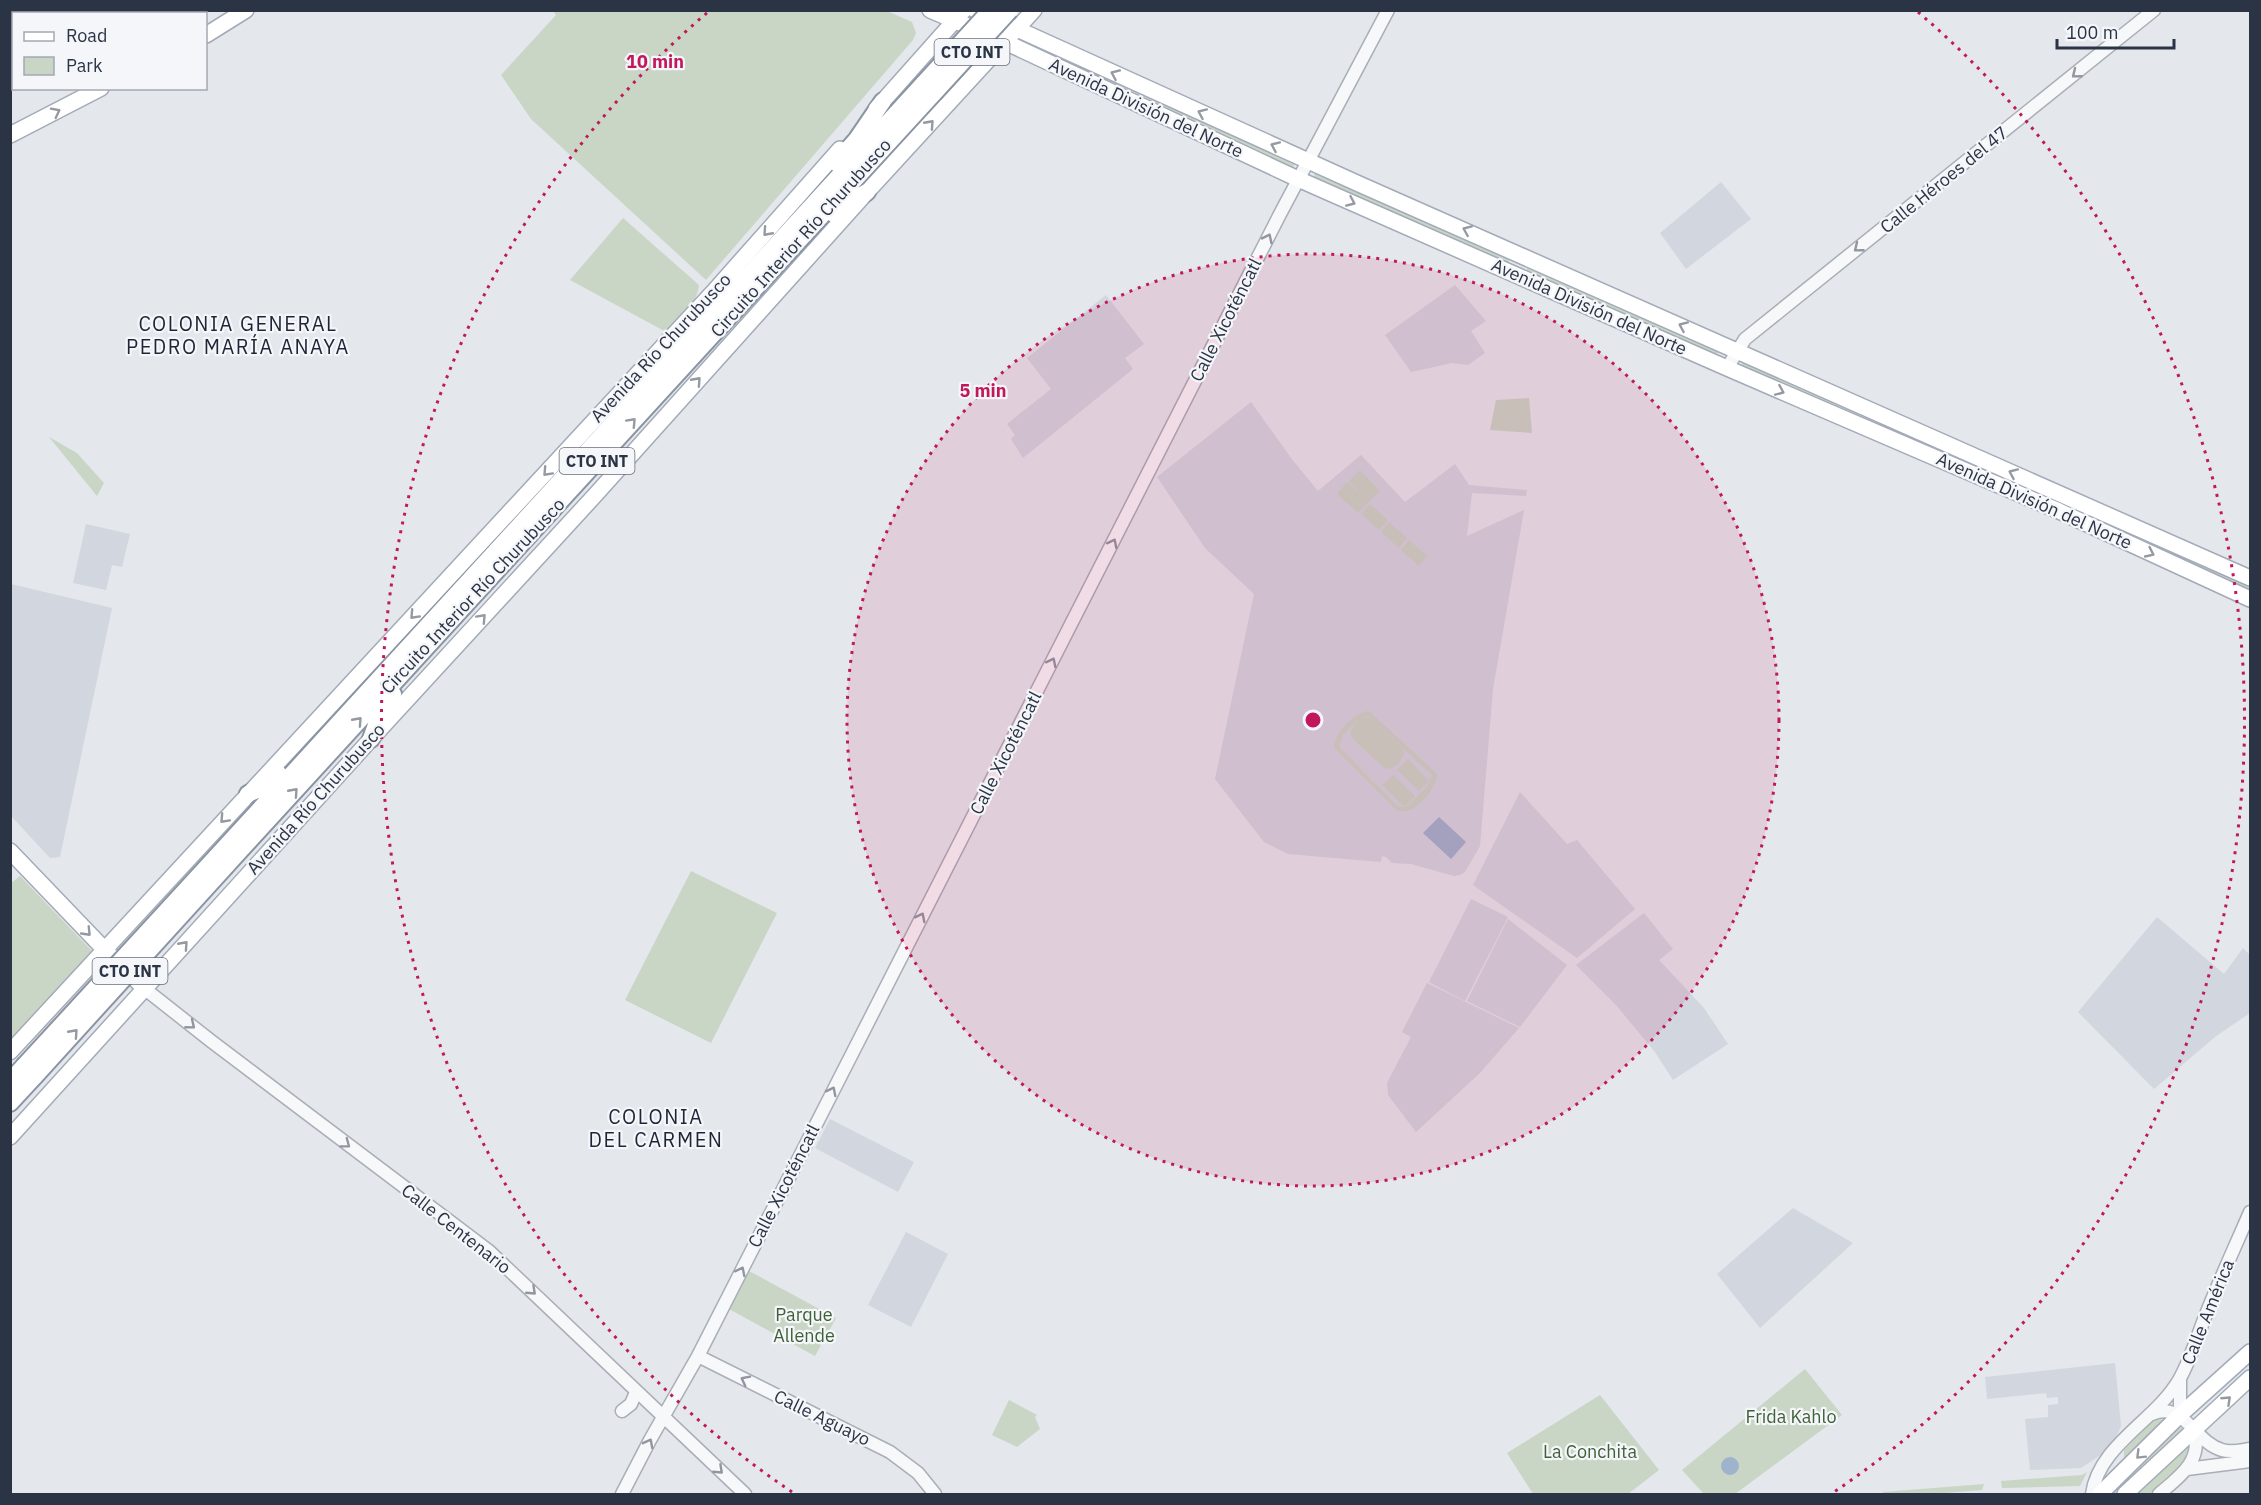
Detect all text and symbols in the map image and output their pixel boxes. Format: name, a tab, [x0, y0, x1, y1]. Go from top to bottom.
legend	[12, 12, 207, 90]
scale bar	[2057, 12, 2174, 50]
text: 100 m	[2066, 21, 2118, 44]
text: Road	[66, 24, 107, 47]
road number: CTO INT	[934, 39, 1010, 65]
text: 10 min	[626, 50, 684, 73]
street label: Avenida División del Norte	[1045, 52, 1247, 163]
text: Park	[66, 54, 103, 77]
one-way arrow	[2072, 66, 2083, 77]
one-way arrow	[1110, 69, 1121, 81]
one-way arrow	[50, 108, 60, 119]
one-way arrow	[1197, 108, 1208, 120]
one-way arrow	[922, 120, 933, 131]
street label: Calle Héroes del 47	[1875, 121, 2012, 238]
street label: Circuito Interior Río Churubusco	[705, 134, 896, 342]
one-way arrow	[1270, 141, 1281, 153]
one-way arrow	[1345, 195, 1356, 207]
one-way arrow	[763, 225, 774, 236]
one-way arrow	[1462, 226, 1473, 238]
one-way arrow	[1260, 233, 1272, 244]
one-way arrow	[1854, 241, 1865, 252]
street label: Avenida División del Norte	[1488, 253, 1691, 360]
street label: Calle Xicoténcatl	[1185, 254, 1267, 385]
street label: Avenida Río Churubusco	[585, 268, 736, 427]
district label: COLONIA GENERAL PEDRO MARÍA ANAYA	[126, 310, 350, 360]
one-way arrow	[1678, 322, 1689, 334]
one-way arrow	[690, 377, 701, 388]
text: 5 min	[959, 379, 1007, 402]
one-way arrow	[1774, 384, 1785, 396]
one-way arrow	[625, 419, 636, 429]
street label: Avenida División del Norte	[1933, 447, 2136, 554]
road number: CTO INT	[560, 448, 634, 474]
one-way arrow	[543, 465, 554, 476]
one-way arrow	[2008, 468, 2019, 480]
street label: Circuito Interior Río Churubusco	[376, 493, 570, 698]
one-way arrow	[1106, 538, 1117, 549]
one-way arrow	[2144, 545, 2155, 557]
one-way arrow	[410, 608, 421, 619]
one-way arrow	[474, 614, 485, 625]
one-way arrow	[1045, 658, 1056, 668]
street label: Calle Xicoténcatl	[965, 687, 1047, 818]
centre of rings	[1303, 710, 1323, 730]
one-way arrow	[351, 717, 362, 728]
street label: Avenida Río Churubusco	[241, 718, 390, 879]
one-way arrow	[287, 788, 298, 799]
one-way arrow	[221, 812, 232, 823]
one-way arrow	[914, 913, 926, 924]
one-way arrow	[80, 924, 91, 935]
one-way arrow	[177, 941, 188, 952]
road number: CTO INT	[92, 958, 168, 984]
one-way arrow	[184, 1018, 195, 1029]
one-way arrow	[67, 1029, 78, 1040]
one-way arrow	[825, 1086, 837, 1097]
district label: COLONIA DEL CARMEN	[589, 1103, 723, 1153]
street label: Calle Xicoténcatl	[743, 1120, 825, 1251]
one-way arrow	[339, 1137, 350, 1148]
street label: Calle Centenario	[397, 1179, 516, 1279]
street label: Calle América	[2176, 1255, 2239, 1368]
one-way arrow	[734, 1267, 745, 1277]
one-way arrow	[525, 1284, 535, 1295]
park label: Parque Allende	[773, 1303, 835, 1347]
one-way arrow	[741, 1376, 751, 1387]
street label: Calle Aguayo	[770, 1384, 874, 1451]
one-way arrow	[2220, 1396, 2231, 1407]
park label: Frida Kahlo	[1745, 1405, 1837, 1428]
one-way arrow	[642, 1438, 653, 1449]
park label: La Conchita	[1543, 1440, 1637, 1463]
one-way arrow	[2136, 1448, 2147, 1458]
one-way arrow	[713, 1463, 723, 1474]

